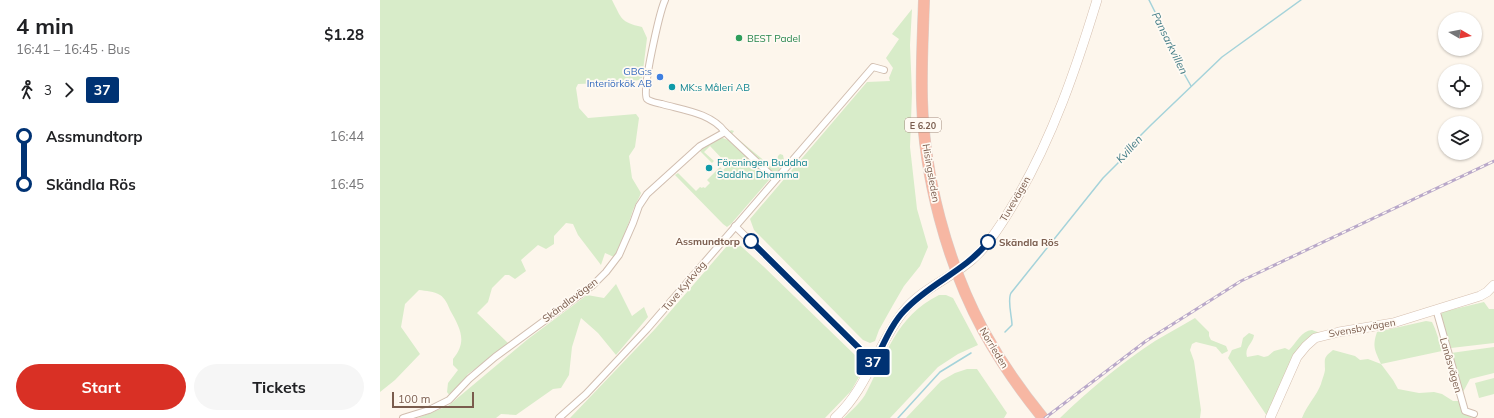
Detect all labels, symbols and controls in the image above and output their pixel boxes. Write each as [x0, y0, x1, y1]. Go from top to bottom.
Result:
water label: Pansarkvillen [1149, 10, 1191, 76]
text: 4 min [16, 12, 74, 40]
north arrow [1438, 12, 1482, 56]
map controls [1438, 12, 1482, 160]
text: $1.28 [324, 25, 364, 44]
place label: BEST Padel [747, 32, 800, 45]
marker: BEST Padel [734, 33, 744, 43]
text: 16:41 – 16:45 · Bus [16, 41, 130, 57]
button: locate [1438, 64, 1482, 108]
place label: GBG:s Interiörkök AB [587, 65, 652, 90]
marker: GBG:s Interiörkök AB [655, 72, 665, 82]
icon: walk [16, 79, 38, 101]
icon: forward [58, 79, 80, 101]
text: 37 [94, 81, 111, 99]
place label: MK:s Måleri AB [680, 81, 750, 94]
text: 3 [44, 82, 52, 98]
marker: MK:s Måleri AB [667, 82, 677, 92]
button: layers [1438, 116, 1482, 160]
road number: E 6.20 [905, 118, 941, 132]
text: Assmundtorp [46, 127, 143, 146]
text: 16:44 [330, 128, 364, 144]
water label: Kvillen [1113, 132, 1145, 166]
street label: Hisingsleden [919, 143, 943, 203]
place label: Föreningen Buddha Saddha Dhamma [717, 156, 808, 181]
marker: Föreningen Buddha Saddha Dhamma [704, 163, 714, 173]
street label: Tuvevägen [997, 174, 1033, 224]
text: Skändla Rös [46, 175, 136, 194]
text: 16:45 [330, 176, 364, 192]
marker: Assmundtorp [743, 233, 759, 249]
marker: Skändla Rös [980, 234, 996, 250]
place label: Assmundtorp [676, 235, 740, 248]
place label: Skändla Rös [999, 236, 1059, 249]
street label: Tuve Kyrkväg [659, 258, 709, 314]
street label: Skändlavägen [540, 275, 600, 325]
street label: Svensbyvägen [1328, 316, 1397, 340]
street label: Norrleden [977, 325, 1011, 371]
street label: Lanåsvägen [1437, 336, 1465, 394]
line badge: 37 [855, 349, 891, 375]
text: 37 [865, 353, 881, 371]
button: Start [16, 364, 186, 410]
button: Tickets [194, 364, 364, 410]
scale bar [392, 390, 474, 409]
text: 100 m [398, 392, 430, 406]

